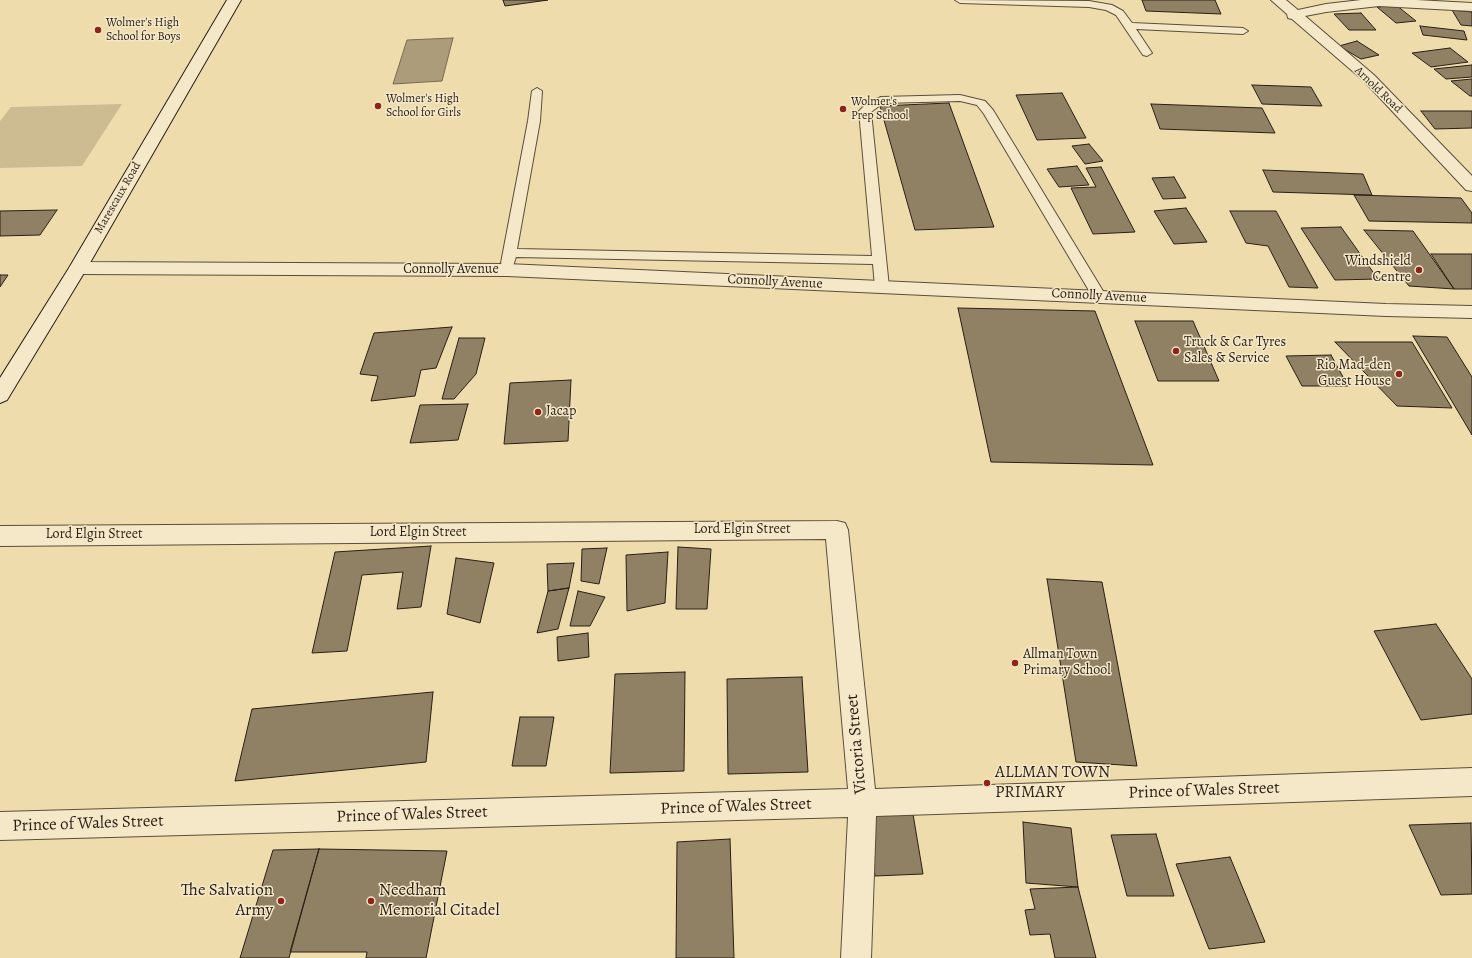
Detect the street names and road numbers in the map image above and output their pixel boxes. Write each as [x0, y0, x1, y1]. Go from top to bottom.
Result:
street label: Arnold Road [1351, 64, 1405, 116]
street label: Marescaux Road [92, 160, 144, 236]
street label: Connolly Avenue [403, 262, 499, 278]
street label: Connolly Avenue [727, 271, 823, 293]
street label: Connolly Avenue [1051, 285, 1147, 307]
street label: Lord Elgin Street [693, 522, 791, 538]
street label: Lord Elgin Street [369, 525, 467, 541]
street label: Lord Elgin Street [45, 527, 143, 543]
street label: Victoria Street [842, 693, 872, 795]
street label: Prince of Wales Street [1128, 778, 1280, 804]
street label: Prince of Wales Street [660, 794, 812, 820]
street label: Prince of Wales Street [336, 802, 488, 828]
street label: Prince of Wales Street [12, 811, 164, 837]

